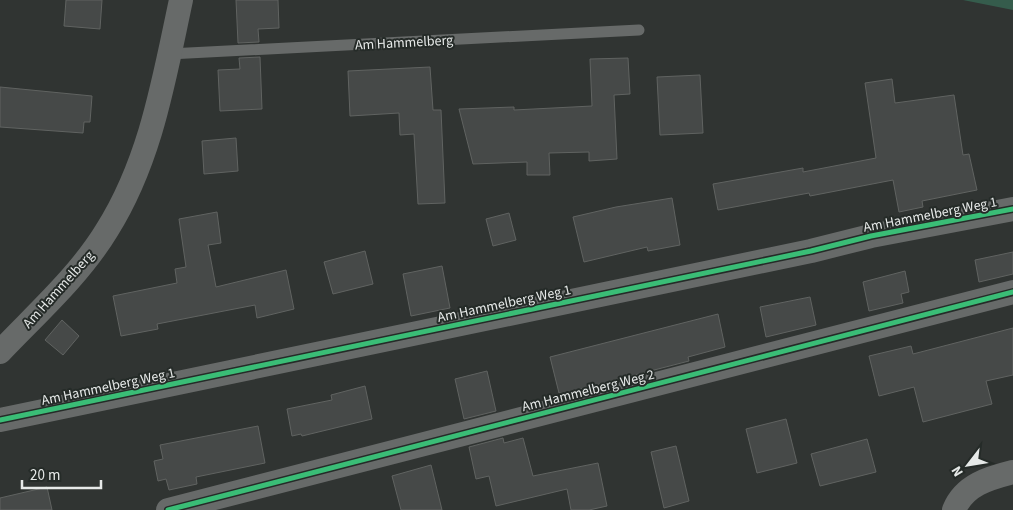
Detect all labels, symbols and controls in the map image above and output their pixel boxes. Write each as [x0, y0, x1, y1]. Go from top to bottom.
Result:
street label: Am Hammelberg [354, 30, 454, 56]
street label: Am Hammelberg Weg 1 [862, 192, 999, 238]
street label: Am Hammelberg [18, 246, 99, 333]
street label: Am Hammelberg Weg 1 [436, 280, 573, 328]
street label: Am Hammelberg Weg 1 [40, 363, 177, 411]
street label: Am Hammelberg Weg 2 [520, 365, 657, 417]
north arrow [943, 440, 993, 490]
scale bar [22, 458, 101, 490]
text: N [947, 462, 969, 480]
text: 20 m [30, 465, 60, 486]

